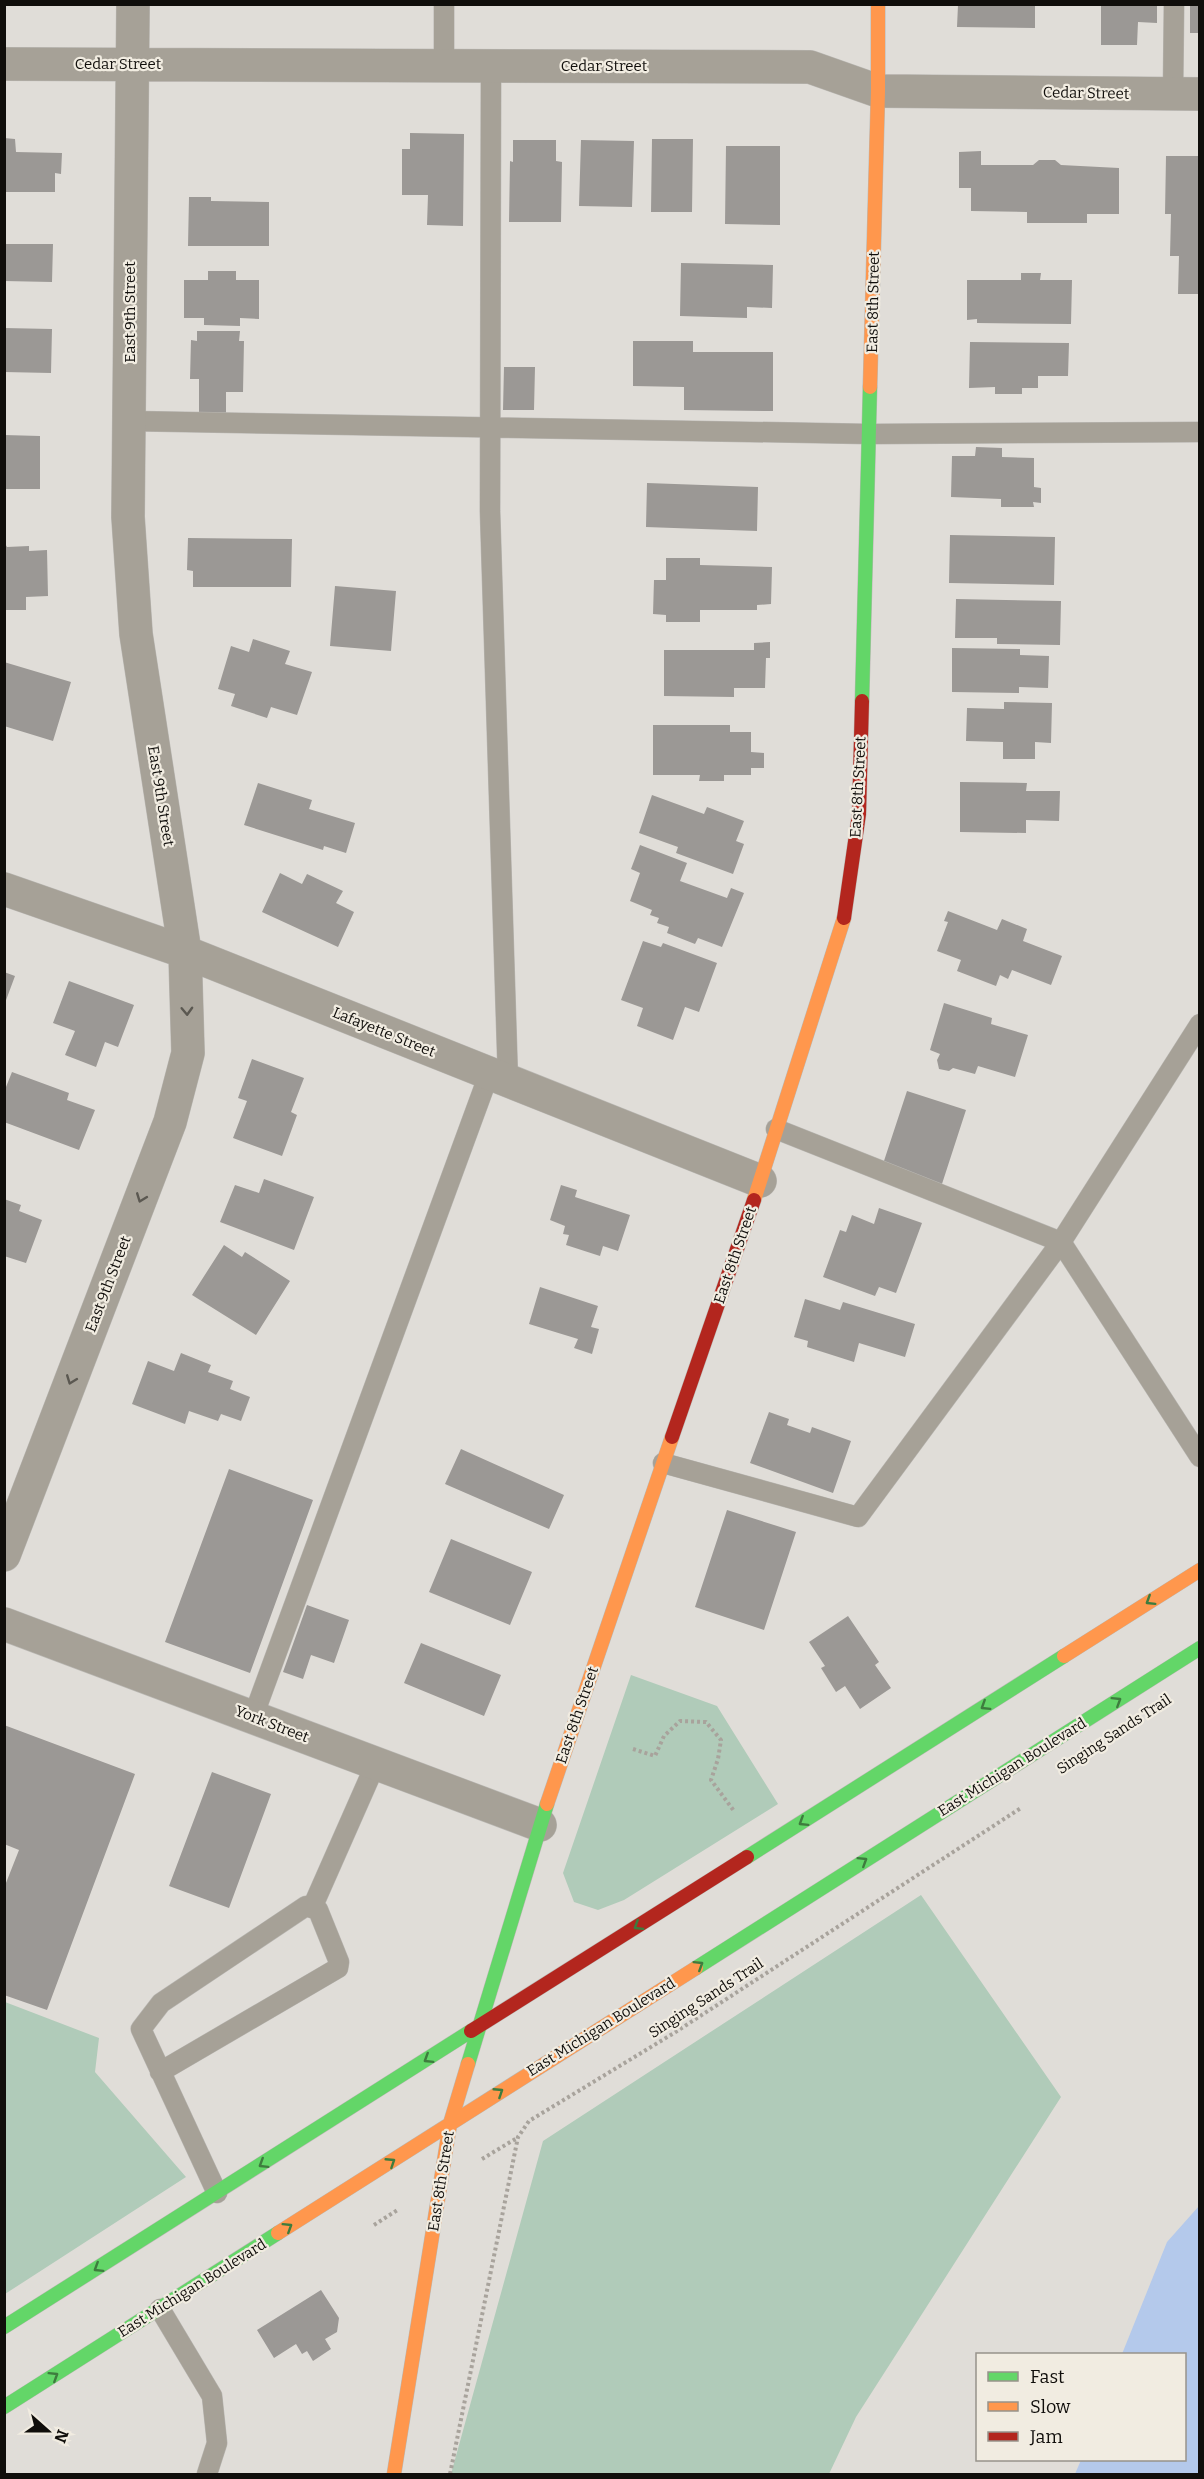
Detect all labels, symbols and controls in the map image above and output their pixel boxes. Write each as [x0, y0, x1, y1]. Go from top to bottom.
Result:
street label: Cedar Street [75, 55, 162, 73]
street label: Cedar Street [561, 57, 648, 75]
street label: Cedar Street [1043, 83, 1130, 103]
street label: East 8th Street [863, 250, 883, 353]
street label: East 9th Street [121, 261, 139, 363]
street label: East 8th Street [846, 735, 870, 838]
street label: East 9th Street [144, 744, 178, 848]
street label: Lafayette Street [330, 1003, 439, 1061]
one-way arrow [180, 1006, 193, 1015]
one-way arrow [136, 1192, 148, 1203]
street label: East 8th Street [710, 1203, 760, 1306]
street label: East 9th Street [81, 1233, 135, 1335]
one-way arrow [66, 1374, 78, 1385]
one-way arrow [1146, 1594, 1156, 1606]
street label: East 8th Street [552, 1663, 602, 1766]
street label: Singing Sands Trail [1053, 1690, 1175, 1778]
one-way arrow [1111, 1696, 1121, 1708]
one-way arrow [981, 1698, 992, 1709]
street label: York Street [233, 1702, 312, 1746]
street label: East Michigan Boulevard [935, 1714, 1090, 1820]
one-way arrow [799, 1814, 809, 1826]
one-way arrow [857, 1857, 868, 1868]
one-way arrow [634, 1919, 645, 1930]
street label: Singing Sands Trail [645, 1954, 767, 2042]
one-way arrow [692, 1962, 703, 1973]
street label: East Michigan Boulevard [524, 1974, 679, 2080]
one-way arrow [423, 2052, 434, 2063]
one-way arrow [492, 2089, 503, 2100]
street label: East 8th Street [424, 2129, 458, 2233]
one-way arrow [259, 2156, 269, 2168]
one-way arrow [385, 2158, 396, 2169]
one-way arrow [282, 2223, 292, 2235]
street label: East Michigan Boulevard [115, 2235, 270, 2341]
one-way arrow [94, 2260, 104, 2272]
legend [976, 2353, 1186, 2461]
text: Fast [1030, 2366, 1065, 2388]
one-way arrow [47, 2372, 58, 2383]
text: Slow [1030, 2396, 1071, 2418]
north arrow [18, 2401, 78, 2461]
text: Jam [1029, 2426, 1063, 2448]
text: N [50, 2427, 73, 2445]

